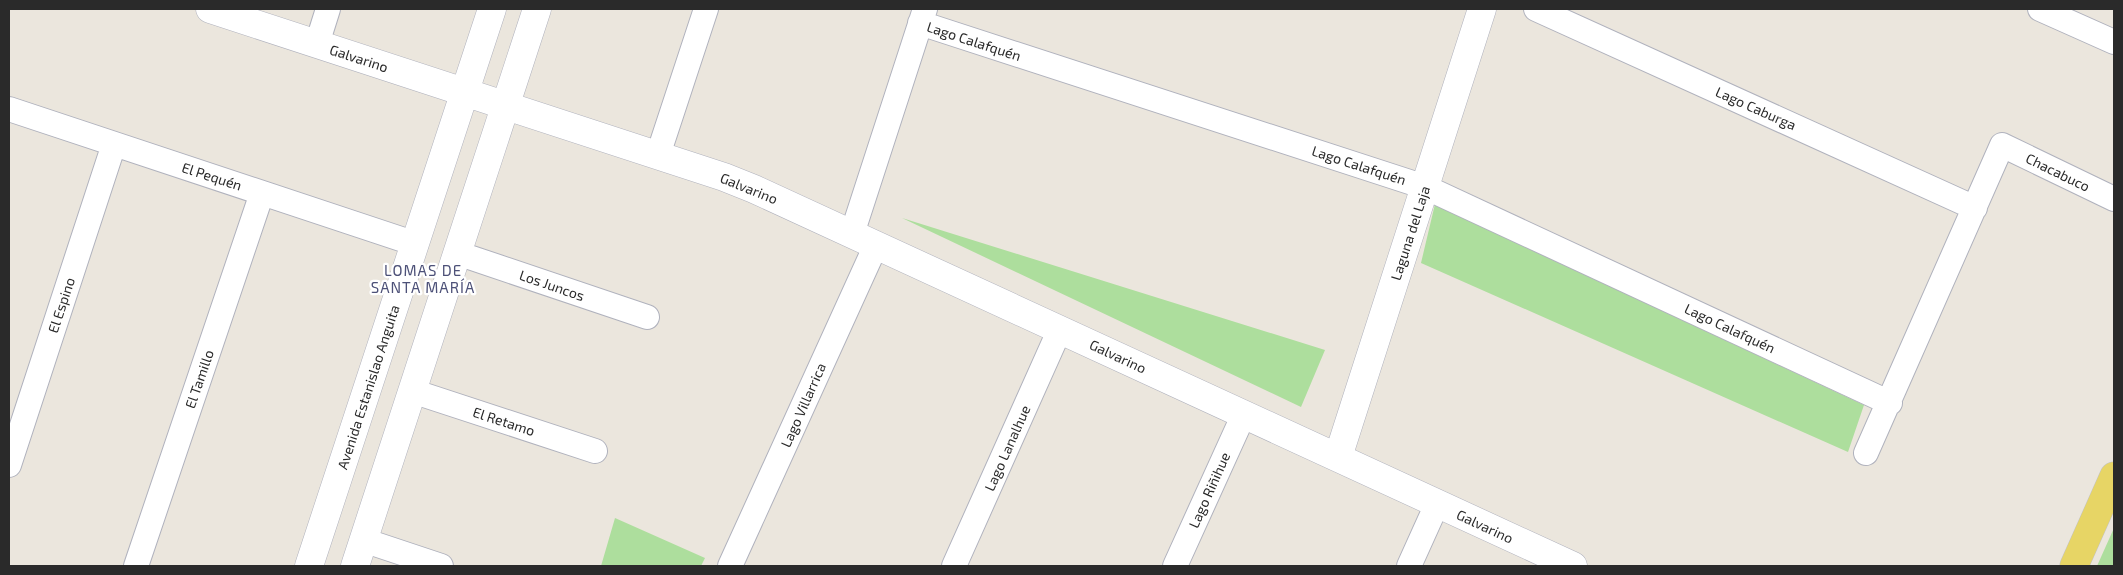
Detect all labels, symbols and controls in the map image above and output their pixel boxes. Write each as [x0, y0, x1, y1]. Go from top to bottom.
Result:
street label: Lago Calafquén [925, 18, 1023, 64]
street label: Galvarino [328, 41, 390, 75]
street label: Lago Caburga [1713, 83, 1799, 133]
street label: Lago Calafquén [1310, 142, 1408, 188]
street label: Chacabuco [2023, 149, 2093, 195]
street label: El Pequén [180, 158, 244, 194]
street label: Galvarino [718, 169, 780, 207]
street label: Laguna del Laja [1387, 184, 1433, 282]
district label: LOMAS DE SANTA MARÍA [371, 261, 475, 296]
street label: Los Juncos [517, 266, 587, 304]
street label: El Espino [44, 275, 78, 335]
street label: Lago Calafquén [1682, 300, 1778, 356]
street label: Avenida Estanislao Anguita [333, 303, 403, 471]
street label: Galvarino [1087, 336, 1149, 377]
street label: El Tamillo [181, 347, 217, 411]
street label: Lago Villarrica [777, 360, 829, 450]
street label: Lago Lanalhue [980, 402, 1034, 494]
street label: El Retamo [471, 403, 537, 439]
street label: Lago Riñihue [1185, 450, 1233, 530]
street label: Galvarino [1454, 506, 1516, 547]

